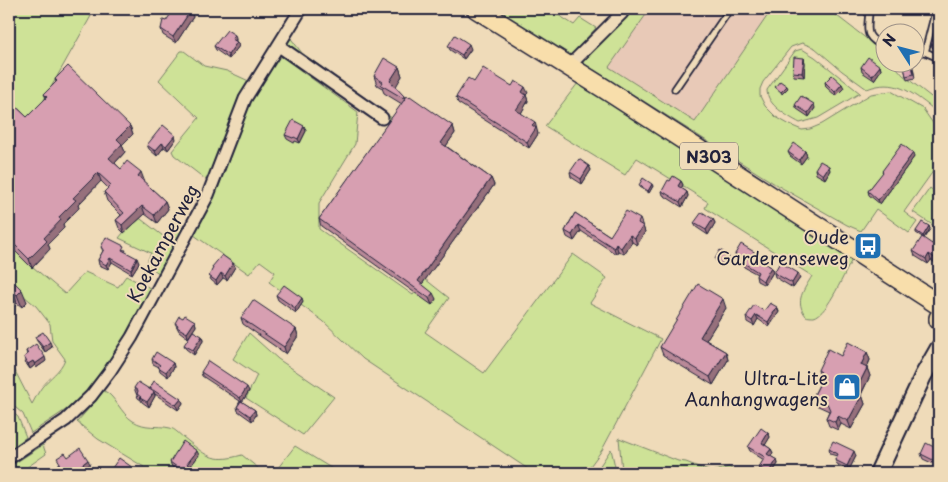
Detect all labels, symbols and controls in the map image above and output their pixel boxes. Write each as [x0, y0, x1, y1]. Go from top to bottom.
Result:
north arrow [876, 22, 926, 72]
text: N [877, 29, 901, 51]
road number: N303 [680, 142, 738, 170]
street label: Koekamperweg [119, 179, 205, 307]
place label: Oude Garderenseweg [716, 223, 849, 271]
bus stop icon: Oude Garderenseweg [853, 231, 883, 261]
place label: Ultra-Lite Aanhangwagens [684, 364, 828, 412]
shop icon: Ultra-Lite Aanhangwagens [832, 372, 862, 402]

